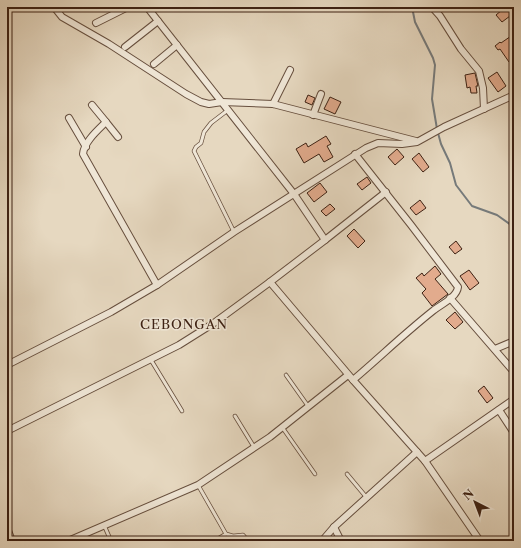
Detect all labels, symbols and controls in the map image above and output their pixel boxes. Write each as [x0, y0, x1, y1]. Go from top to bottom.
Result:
district label: CEBONGAN [140, 316, 228, 332]
north arrow [455, 482, 495, 522]
text: N [460, 486, 477, 503]

